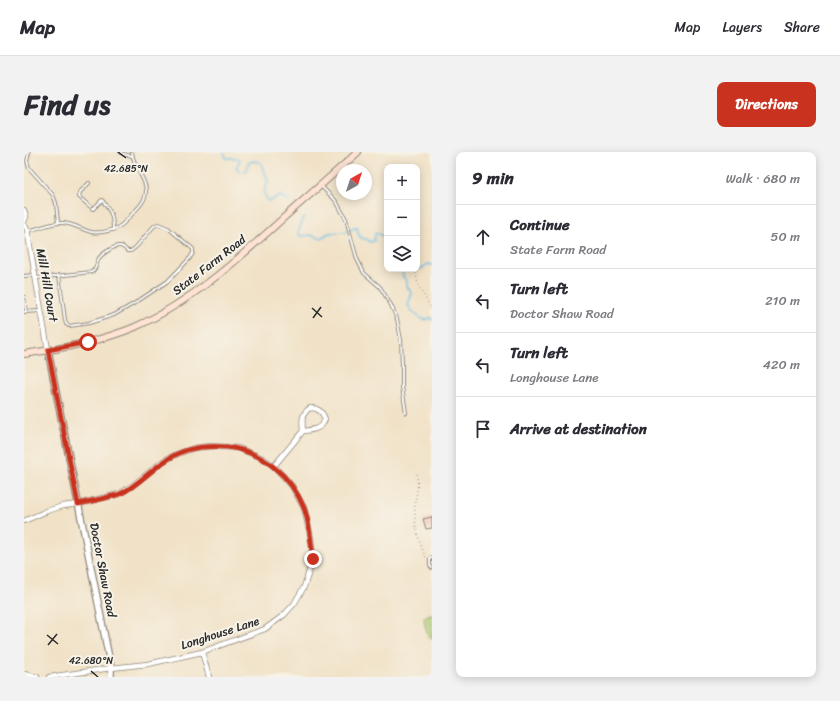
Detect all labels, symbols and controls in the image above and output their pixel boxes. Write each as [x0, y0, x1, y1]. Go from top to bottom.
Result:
text: Map [20, 11, 55, 44]
text: Map [675, 15, 700, 40]
text: Layers [722, 15, 762, 40]
text: Share [784, 15, 820, 40]
text: Find us [24, 80, 111, 129]
button: Directions [717, 82, 816, 127]
text: 42.685°N [104, 160, 148, 178]
text: 9 min [472, 163, 514, 193]
north arrow [336, 164, 372, 200]
map controls [384, 164, 420, 272]
button: + [384, 164, 420, 200]
text: Walk · 680 m [726, 167, 800, 190]
button: − [384, 200, 420, 236]
text: Continue [510, 212, 570, 238]
text: 50 m [770, 225, 800, 248]
icon: ahead [472, 226, 494, 248]
street label: State Farm Road [167, 229, 251, 301]
button: layers [384, 236, 420, 272]
text: State Farm Road [510, 238, 606, 261]
street label: Mill Hill Court [30, 247, 64, 325]
text: Turn left [510, 276, 568, 302]
text: 210 m [765, 289, 800, 312]
icon: left [472, 290, 494, 312]
text: Doctor Shaw Road [510, 302, 614, 325]
route start [79, 333, 97, 351]
text: Turn left [510, 340, 568, 366]
text: 420 m [763, 353, 800, 376]
icon: left [472, 354, 494, 376]
text: Longhouse Lane [510, 366, 598, 389]
text: Arrive at destination [510, 416, 647, 442]
icon: arrive [472, 418, 494, 440]
street label: Doctor Shaw Road [83, 521, 123, 620]
route end [304, 550, 322, 568]
street label: Longhouse Lane [178, 610, 262, 656]
text: 42.680°N [69, 652, 113, 670]

